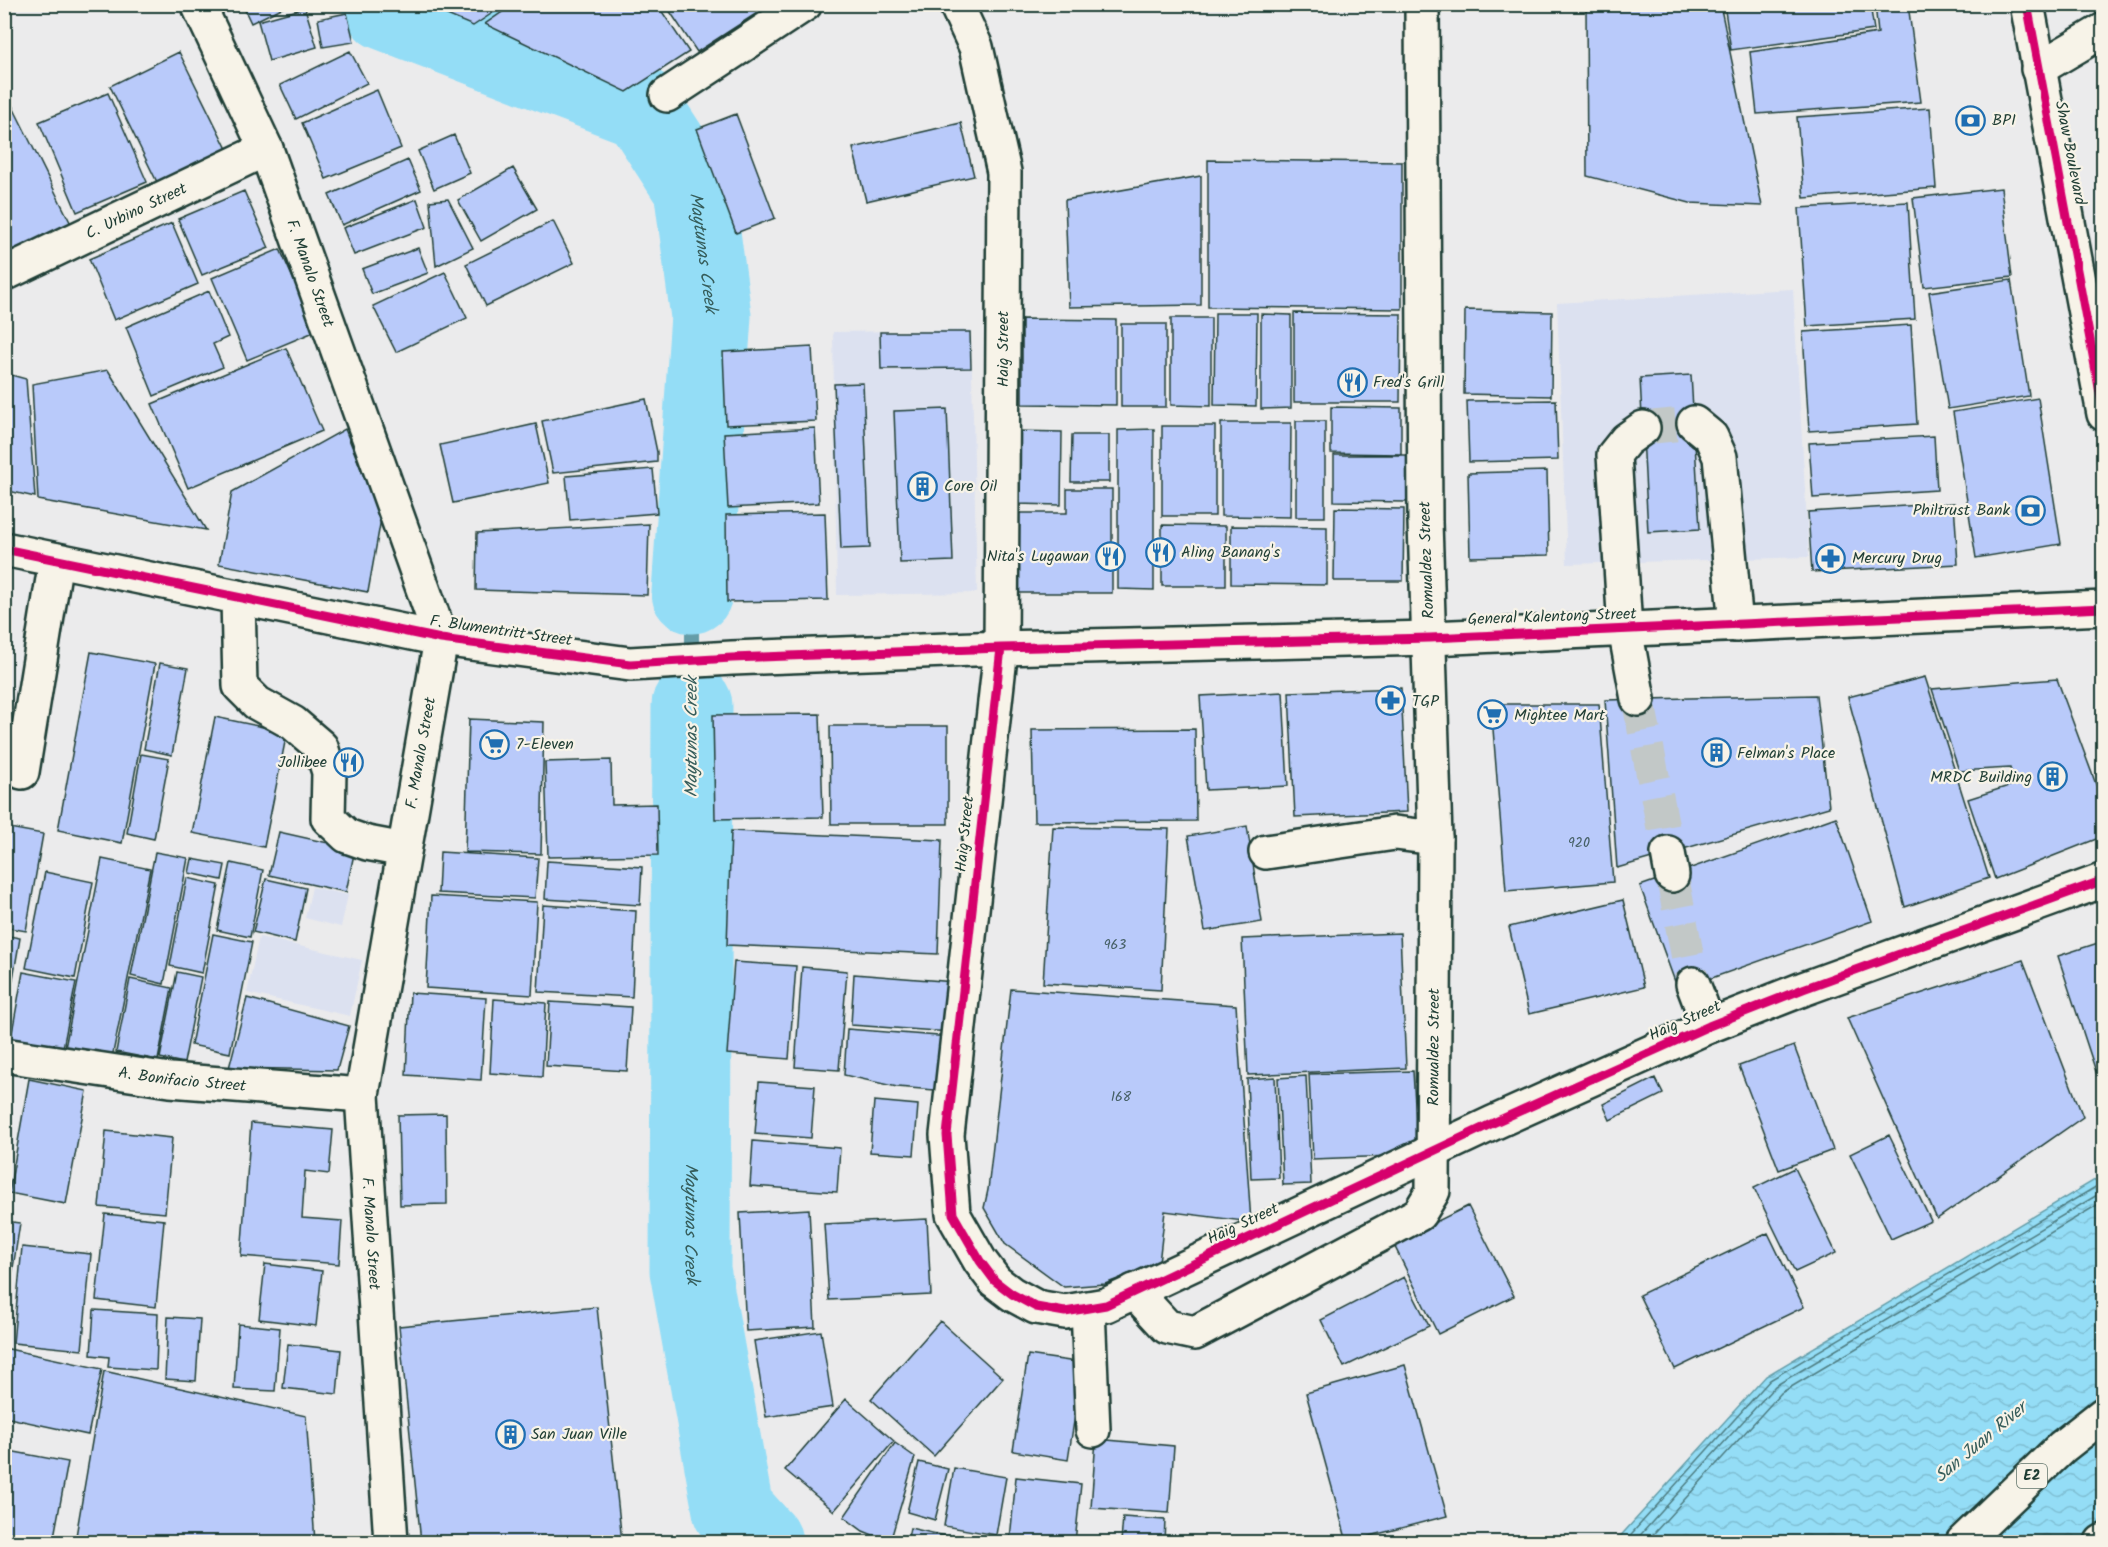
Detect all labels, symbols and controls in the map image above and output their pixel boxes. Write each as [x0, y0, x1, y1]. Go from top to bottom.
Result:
street label: Shaw Boulevard [2048, 99, 2093, 208]
bank icon: BPI [1955, 104, 1987, 136]
place label: BPI [1992, 108, 2016, 133]
street label: C. Urbino Street [81, 176, 192, 246]
water label: Maytunas Creek [680, 191, 725, 317]
street label: F. Manalo Street [280, 216, 341, 331]
street label: Haig Street [991, 310, 1016, 387]
restaurant icon: Fred's Grill [1336, 366, 1368, 398]
place label: Fred's Grill [1373, 370, 1444, 395]
building icon: Core Oil [907, 470, 939, 502]
place label: Core Oil [944, 474, 997, 499]
bank icon: Philtrust Bank [2015, 494, 2047, 526]
place label: Philtrust Bank [1913, 498, 2010, 523]
street label: Romualdez Street [1412, 500, 1442, 619]
restaurant icon: Aling Banang's [1144, 536, 1176, 568]
restaurant icon: Nita's Lugawan [1094, 540, 1126, 572]
place label: Aling Banang's [1181, 540, 1280, 565]
pharmacy icon: Mercury Drug [1815, 542, 1847, 574]
place label: Nita's Lugawan [987, 544, 1089, 569]
place label: Mercury Drug [1852, 546, 1942, 571]
street label: General Kalentong Street [1467, 602, 1638, 632]
street label: F. Blumentritt Street [428, 609, 575, 653]
water label: Maytunas Creek [678, 674, 707, 798]
pharmacy icon: TGP [1375, 685, 1407, 717]
place label: TGP [1412, 689, 1439, 714]
street label: F. Manalo Street [399, 694, 443, 811]
supermarket icon: Mightee Mart [1477, 699, 1509, 731]
place label: Mightee Mart [1514, 703, 1606, 728]
supermarket icon: 7-Eleven [479, 728, 511, 760]
place label: 7-Eleven [516, 732, 574, 757]
building icon: Felman's Place [1700, 737, 1732, 769]
place label: Felman's Place [1737, 741, 1835, 766]
restaurant icon: Jollibee [332, 746, 364, 778]
place label: Jollibee [278, 750, 327, 775]
building icon: MRDC Building [2037, 761, 2069, 793]
place label: MRDC Building [1930, 765, 2032, 790]
street label: Haig Street [949, 794, 982, 873]
house number: 920 [1568, 832, 1590, 854]
house number: 963 [1104, 934, 1126, 956]
street label: Romualdez Street [1421, 987, 1447, 1106]
street label: Haig Street [1645, 994, 1726, 1048]
street label: A. Bonifacio Street [117, 1060, 248, 1098]
house number: 168 [1111, 1086, 1132, 1108]
water label: Maytunas Creek [675, 1163, 707, 1289]
street label: F. Manalo Street [355, 1176, 387, 1291]
street label: Haig Street [1203, 1196, 1284, 1252]
water label: San Juan River [1928, 1393, 2037, 1491]
building icon: San Juan Ville [494, 1418, 526, 1450]
place label: San Juan Ville [531, 1422, 627, 1447]
road number: E2 [2017, 1464, 2047, 1488]

